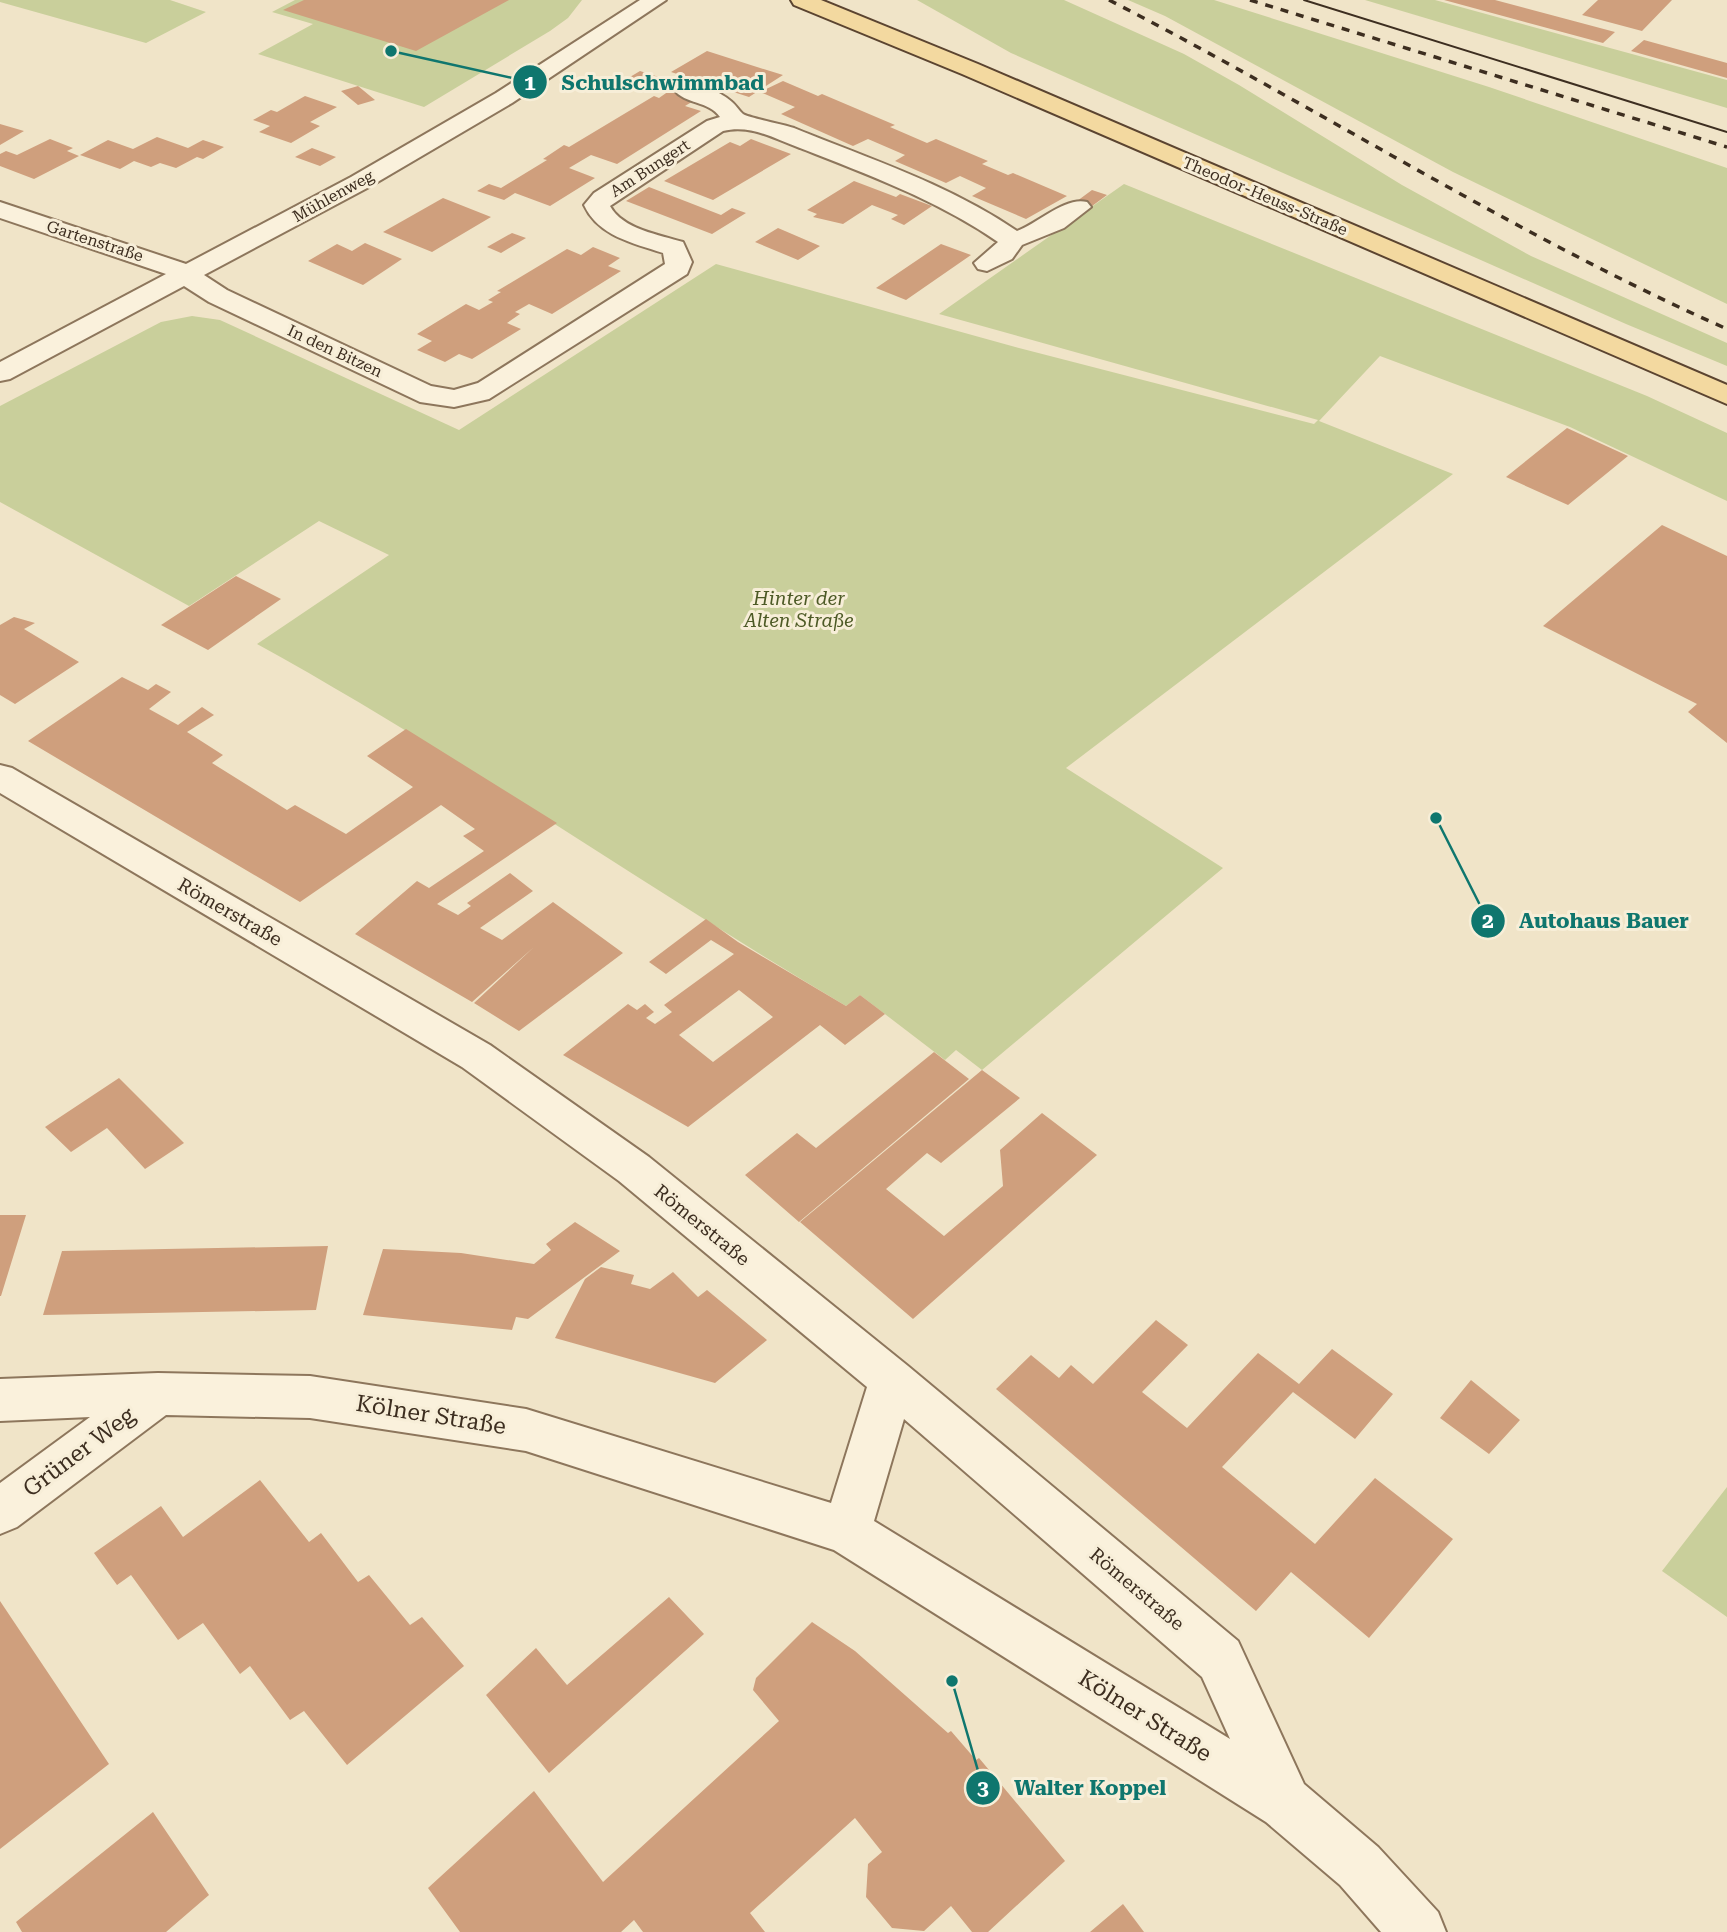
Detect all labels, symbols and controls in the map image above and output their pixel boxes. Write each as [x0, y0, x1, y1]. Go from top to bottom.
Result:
callout: Schulschwimmbad [513, 61, 779, 103]
text: 1 [524, 71, 536, 95]
text: Schulschwimmbad [562, 71, 764, 95]
street label: Am Bungert [607, 135, 693, 201]
street label: Theodor-Heuss-Straße [1180, 153, 1351, 239]
street label: Mühlenweg [289, 165, 378, 226]
street label: Gartenstraße [44, 216, 146, 266]
street label: In den Bitzen [285, 321, 385, 381]
park label: Hinter der Alten Straße [743, 587, 854, 632]
street label: Römerstraße [174, 873, 286, 951]
callout: Autohaus Bauer [1471, 900, 1703, 942]
text: 2 [1482, 909, 1494, 933]
text: Autohaus Bauer [1519, 909, 1689, 933]
street label: Römerstraße [650, 1179, 754, 1271]
street label: Kölner Straße [354, 1390, 508, 1440]
street label: Grüner Weg [18, 1401, 140, 1503]
street label: Römerstraße [1085, 1543, 1189, 1635]
street label: Kölner Straße [1074, 1664, 1216, 1768]
callout: Walter Koppel [965, 1767, 1180, 1809]
text: 3 [977, 1776, 989, 1800]
text: Walter Koppel [1014, 1776, 1166, 1800]

